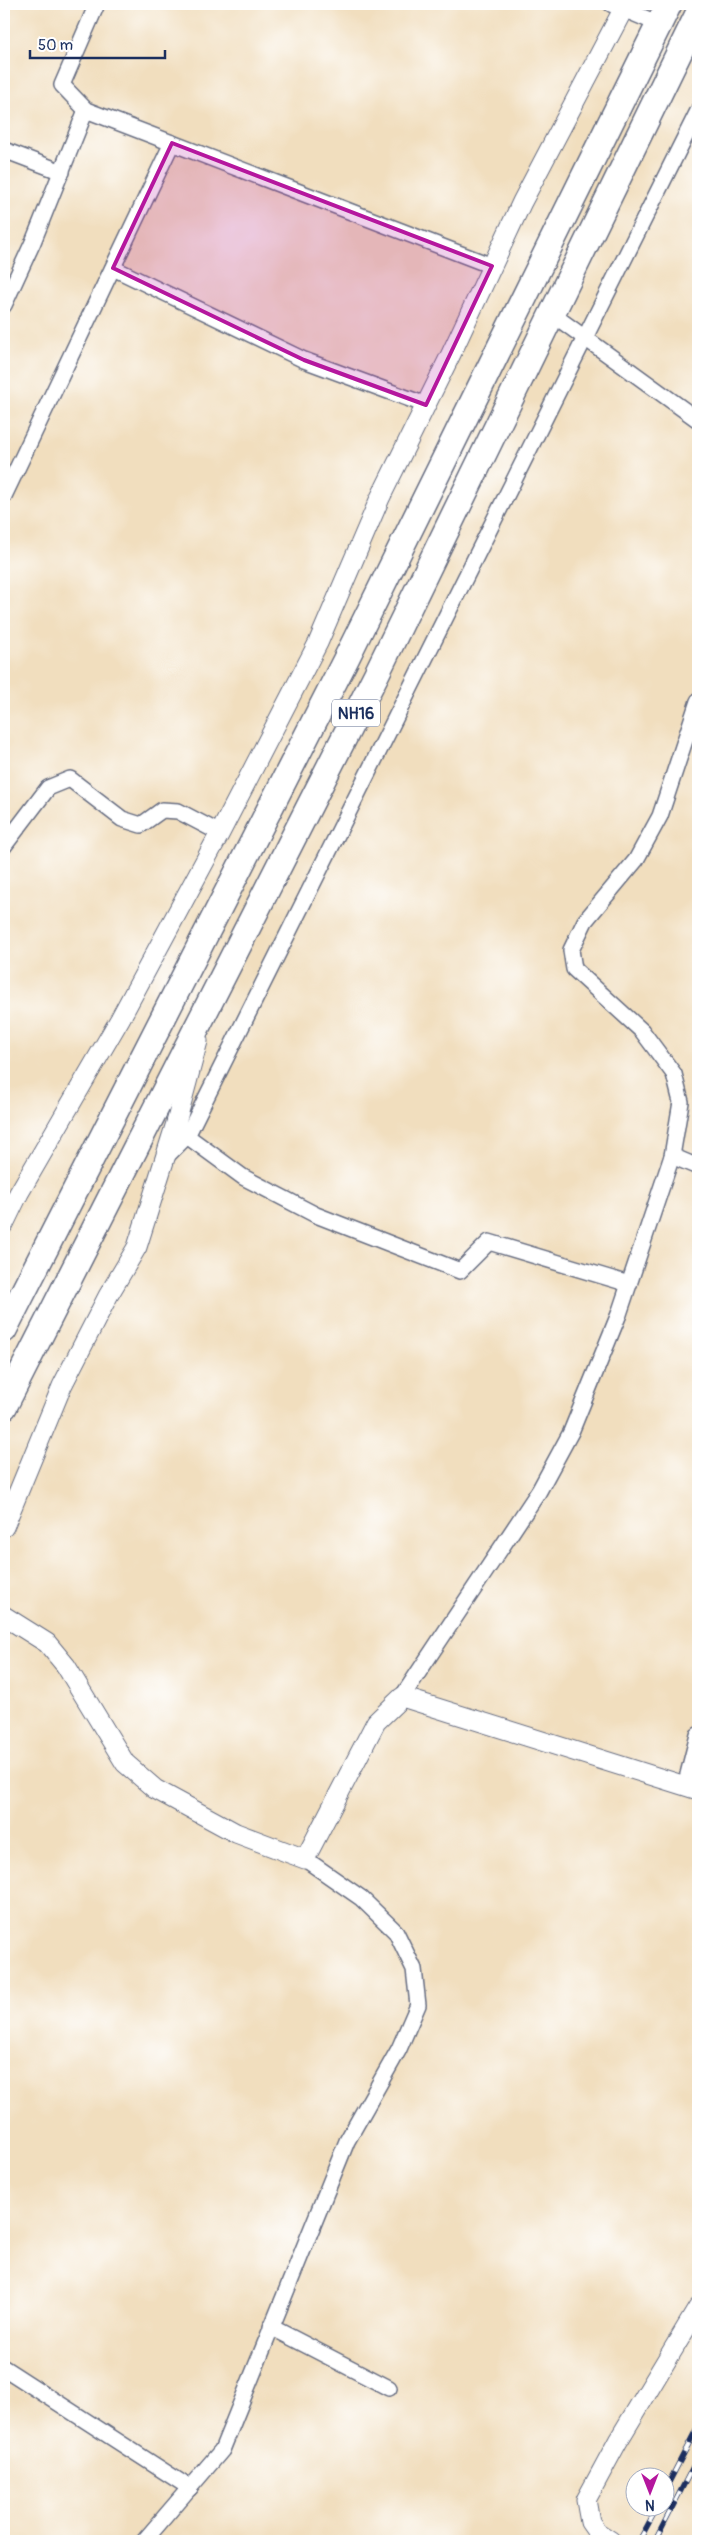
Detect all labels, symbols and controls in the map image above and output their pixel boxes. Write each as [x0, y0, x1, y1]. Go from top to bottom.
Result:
scale bar [30, 28, 165, 60]
text: 50 m [38, 36, 73, 55]
road number: NH16 [332, 700, 380, 726]
north arrow [624, 2468, 674, 2518]
text: N [645, 2496, 655, 2513]

